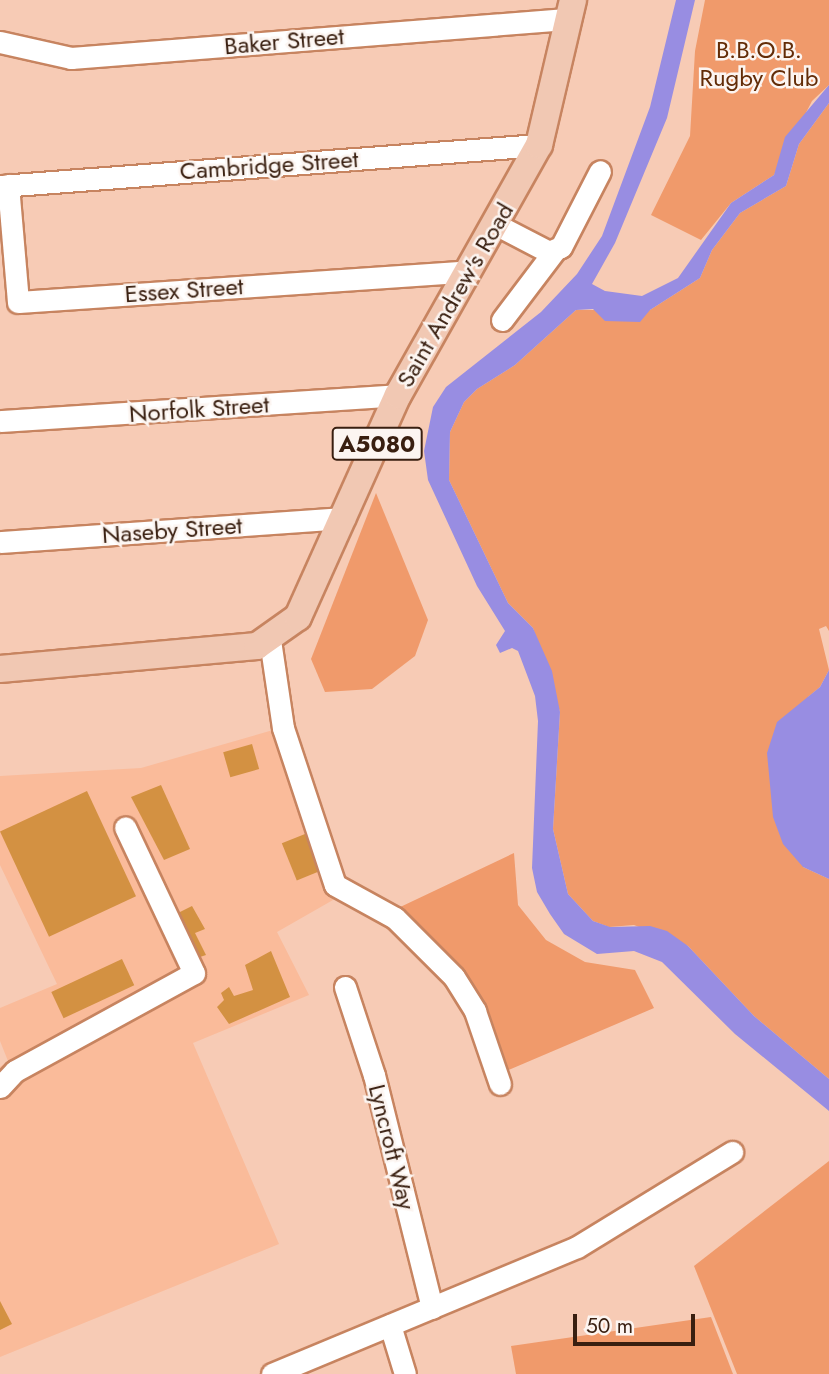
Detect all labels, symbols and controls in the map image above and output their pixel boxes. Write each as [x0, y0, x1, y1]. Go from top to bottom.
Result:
street label: Baker Street [223, 21, 345, 61]
park label: B.B.O.B. Rugby Club [699, 36, 819, 92]
street label: Cambridge Street [179, 144, 359, 186]
street label: Saint Andrew's Road [391, 198, 519, 392]
street label: Essex Street [124, 271, 244, 309]
street label: Norfolk Street [128, 390, 270, 428]
road number: A5080 [332, 424, 422, 464]
street label: Naseby Street [101, 511, 243, 549]
street label: Lyncroft Way [362, 1081, 422, 1213]
scale bar [577, 1300, 700, 1344]
text: 50 m [586, 1311, 633, 1341]

